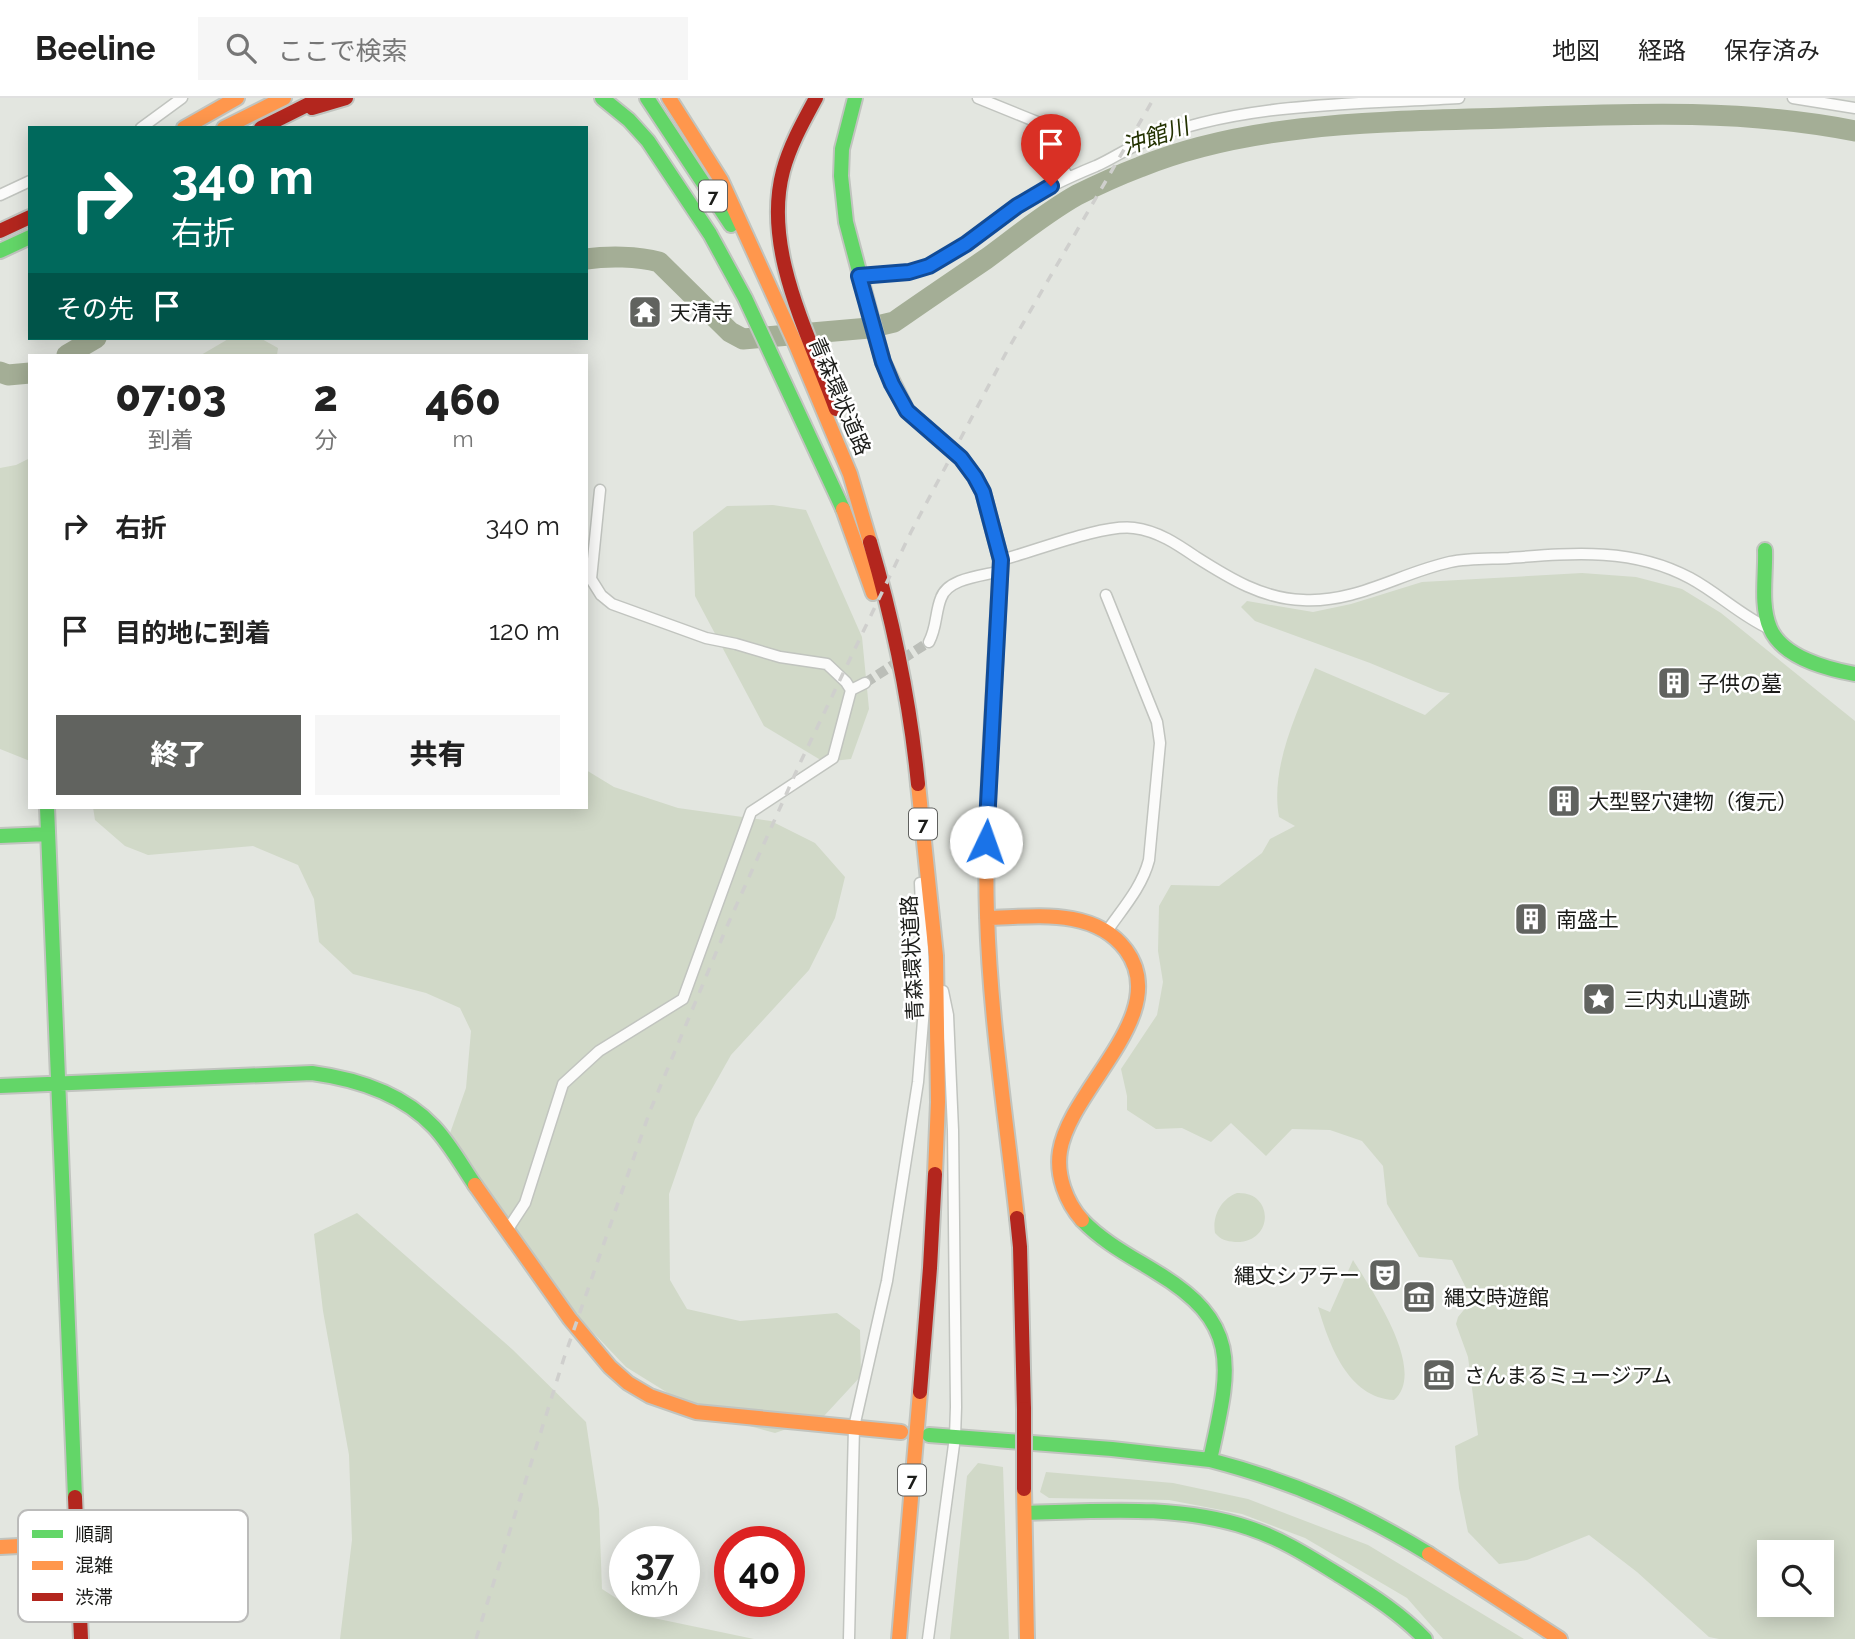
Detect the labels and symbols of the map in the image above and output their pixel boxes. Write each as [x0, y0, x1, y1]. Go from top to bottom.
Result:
water label: 沖館川 [1118, 111, 1195, 160]
pin [1021, 114, 1081, 186]
road number: 7 [699, 180, 727, 212]
temple icon: 天清寺 [626, 293, 664, 331]
place label: 天清寺 [670, 300, 733, 325]
street label: 青森環状道路 [804, 333, 876, 459]
building icon: 子供の墓 [1655, 664, 1693, 702]
place label: 子供の墓 [1698, 671, 1782, 696]
building icon: 大型竪穴建物（復元） [1545, 782, 1583, 820]
place label: 大型竪穴建物（復元） [1588, 789, 1798, 814]
position arrow [949, 805, 1023, 879]
road number: 7 [909, 808, 937, 839]
street label: 青森環状道路 [896, 894, 928, 1022]
building icon: 南盛土 [1512, 900, 1550, 938]
place label: 南盛土 [1556, 907, 1619, 932]
place icon: 三内丸山遺跡 [1580, 980, 1618, 1018]
place label: 三内丸山遺跡 [1624, 987, 1750, 1012]
theatre icon: 縄文シアテー [1366, 1256, 1404, 1294]
place label: 縄文シアテー [1234, 1263, 1360, 1288]
museum icon: 縄文時遊館 [1400, 1278, 1438, 1316]
place label: 縄文時遊館 [1444, 1285, 1549, 1310]
museum icon: さんまるミュージアム [1420, 1356, 1458, 1394]
place label: さんまるミュージアム [1464, 1363, 1672, 1388]
road number: 7 [898, 1464, 926, 1496]
legend [18, 1510, 248, 1622]
text: 順調 [75, 1523, 113, 1545]
speed limit sign: 40 [714, 1526, 805, 1617]
text: 混雑 [75, 1554, 113, 1576]
text: 渋滞 [75, 1586, 113, 1608]

